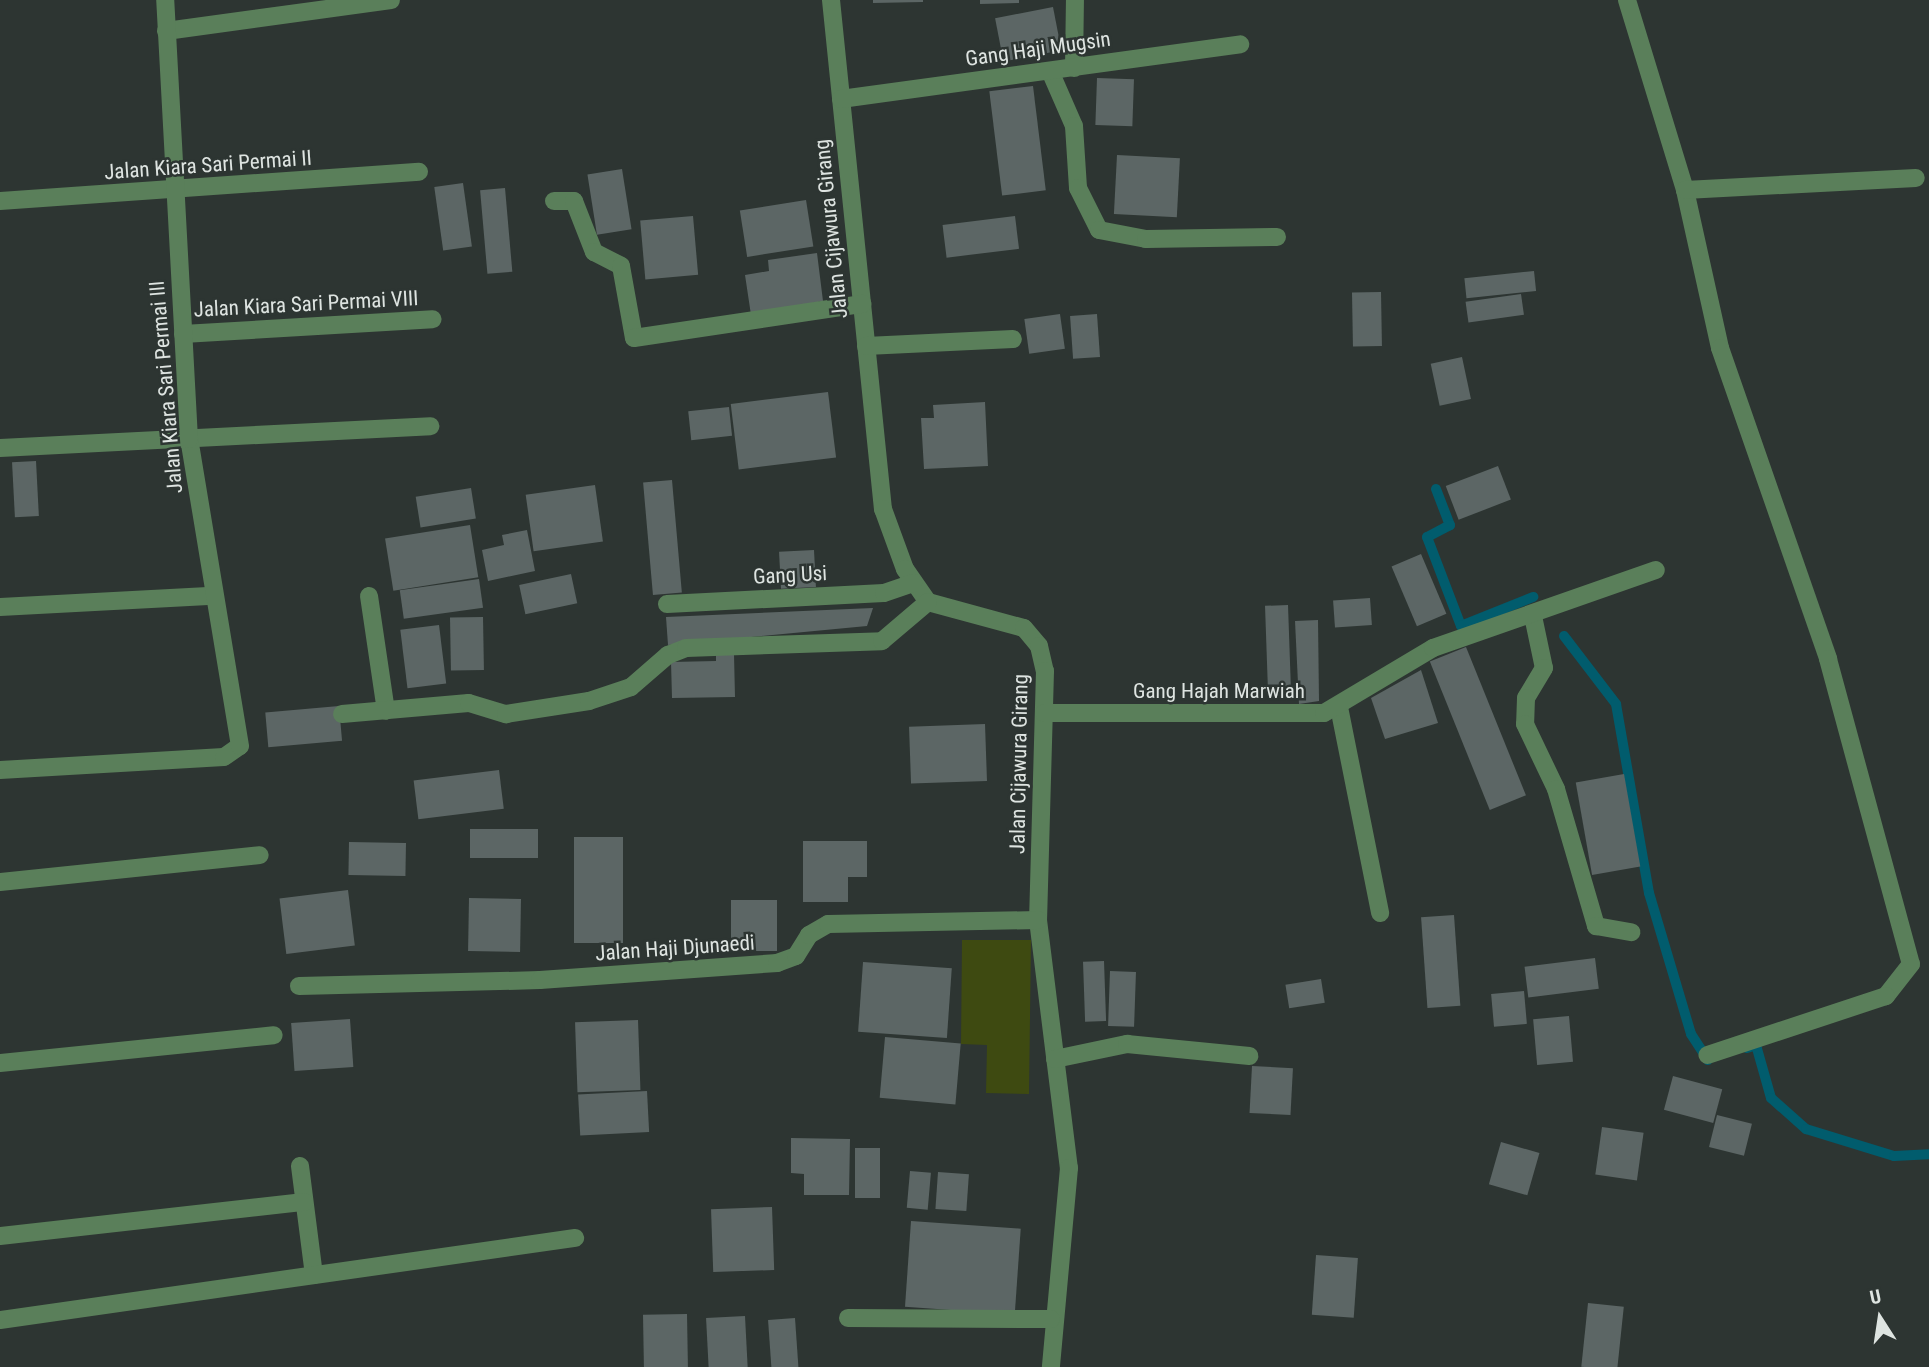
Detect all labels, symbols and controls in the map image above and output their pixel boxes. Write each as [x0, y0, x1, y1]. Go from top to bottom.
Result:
street label: Gang Haji Mugsin [964, 26, 1112, 72]
street label: Jalan Cijawura Girang [809, 138, 853, 320]
street label: Jalan Kiara Sari Permai II [103, 145, 313, 185]
street label: Jalan Kiara Sari Permai III [144, 280, 188, 494]
street label: Jalan Kiara Sari Permai VIII [193, 286, 419, 322]
street label: Gang Usi [752, 560, 828, 590]
street label: Jalan Cijawura Girang [1005, 674, 1033, 854]
street label: Gang Hajah Marwiah [1133, 678, 1305, 704]
street label: Jalan Haji Djunaedi [594, 930, 756, 966]
north arrow [1845, 1283, 1915, 1353]
text: U [1868, 1285, 1883, 1309]

